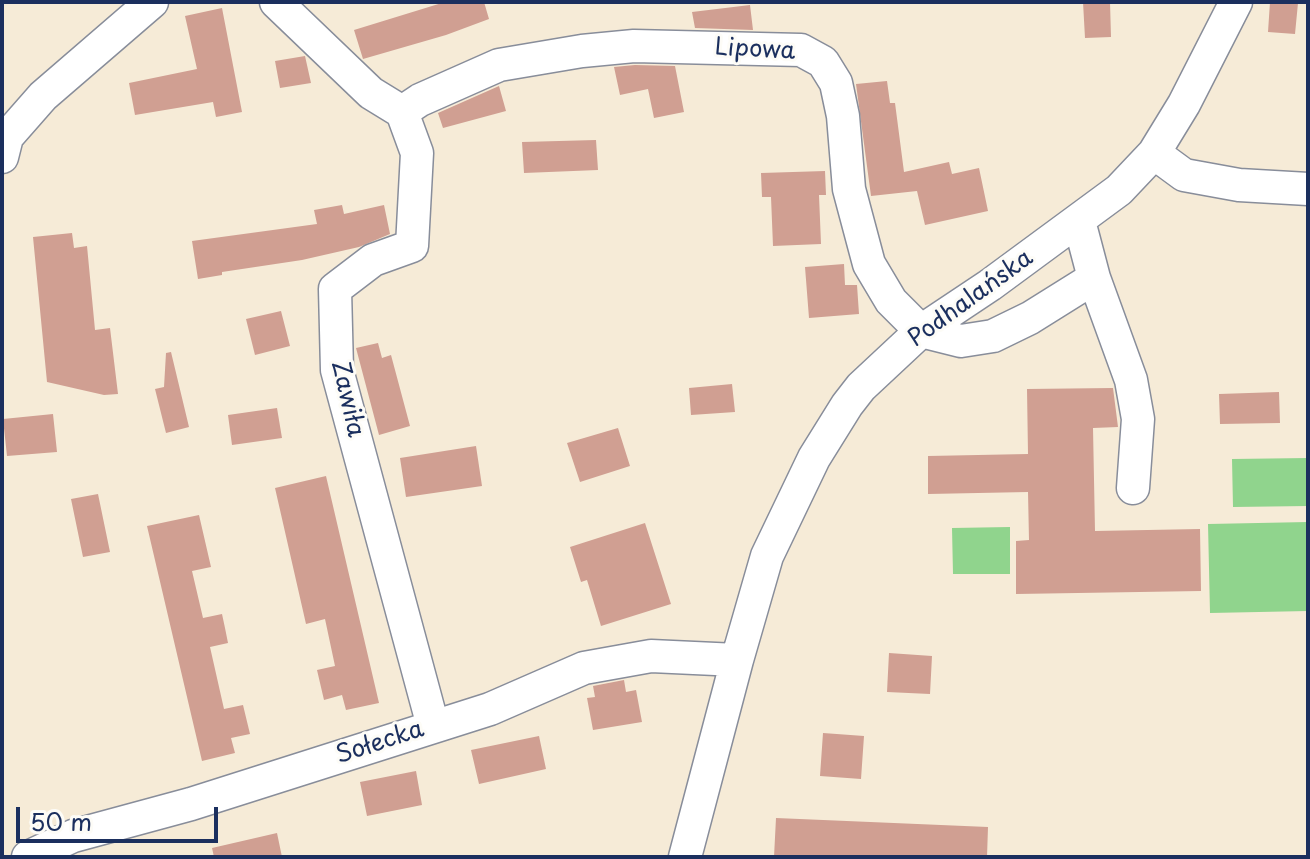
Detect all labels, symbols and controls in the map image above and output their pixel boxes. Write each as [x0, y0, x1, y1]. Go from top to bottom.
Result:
street label: Lipowa [714, 34, 796, 66]
street label: Podhalańska [903, 244, 1039, 354]
street label: Zawiła [324, 358, 370, 440]
street label: Sołecka [332, 715, 428, 771]
scale bar [20, 791, 222, 841]
text: 50 m [30, 803, 92, 839]

